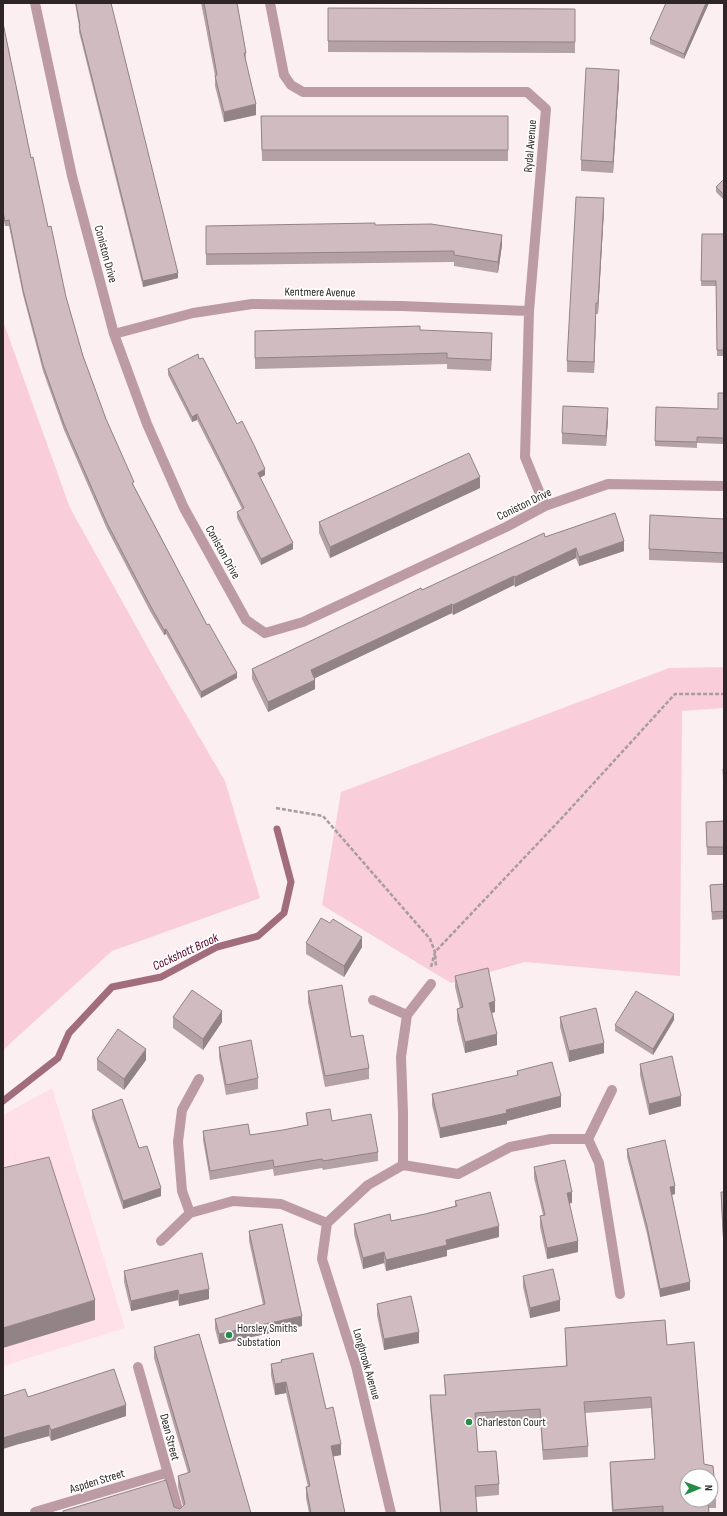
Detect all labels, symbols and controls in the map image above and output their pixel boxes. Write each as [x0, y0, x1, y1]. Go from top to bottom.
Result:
street label: Rydal Avenue [521, 119, 540, 173]
street label: Coniston Drive [91, 224, 120, 285]
street label: Kentmere Avenue [284, 284, 356, 301]
street label: Coniston Drive [494, 485, 554, 524]
street label: Coniston Drive [202, 523, 243, 582]
water label: Cockshott Brook [150, 929, 222, 974]
place label: Horsley Smiths Substation [237, 1321, 297, 1350]
street label: Longbrook Avenue [349, 1327, 384, 1402]
marker: Horsley Smiths Substation [224, 1330, 234, 1340]
street label: Dean Street [156, 1412, 183, 1462]
place label: Charleston Court [477, 1415, 546, 1430]
marker: Charleston Court [464, 1417, 474, 1427]
street label: Aspden Street [67, 1466, 127, 1497]
north arrow [679, 1468, 719, 1508]
text: N [702, 1485, 715, 1491]

